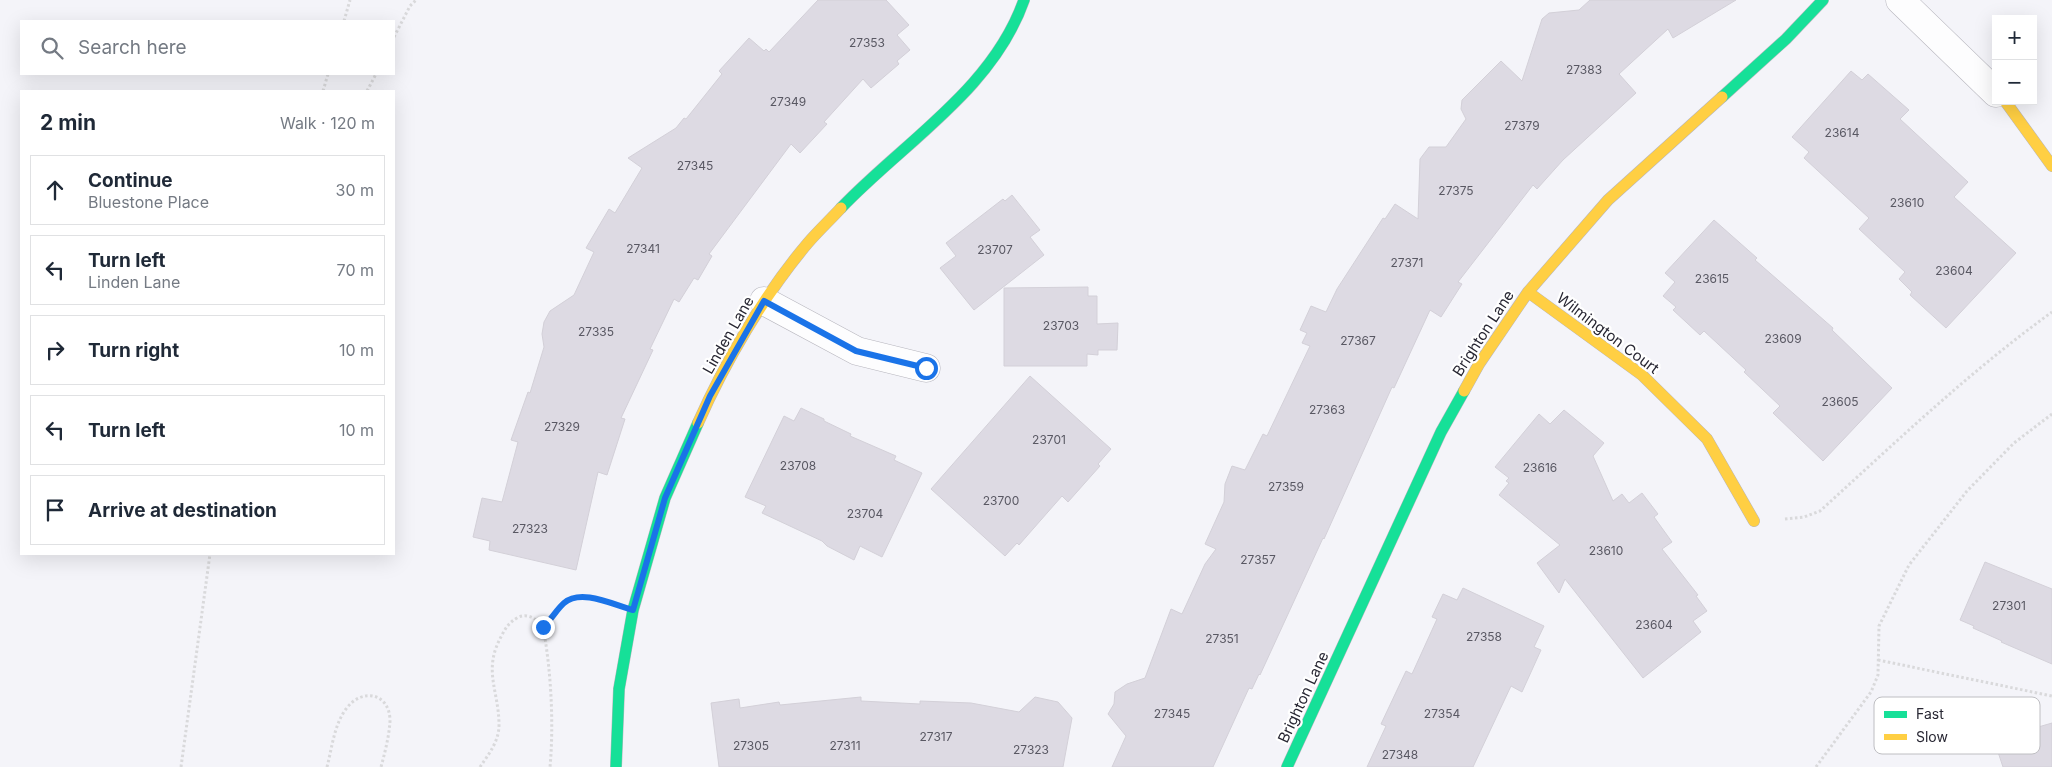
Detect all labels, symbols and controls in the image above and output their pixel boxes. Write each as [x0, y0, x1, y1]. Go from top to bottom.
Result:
map controls [1992, 15, 2037, 105]
button: + [1992, 15, 2037, 60]
search box [20, 20, 395, 75]
icon: search [38, 34, 66, 62]
house number: 27353 [849, 35, 885, 50]
text: Search here [78, 36, 187, 59]
button: − [1992, 60, 2037, 105]
house number: 27383 [1566, 62, 1602, 77]
house number: 27349 [770, 94, 806, 109]
text: 2 min [40, 110, 96, 135]
text: Walk · 120 m [280, 113, 375, 133]
house number: 27379 [1504, 118, 1540, 133]
house number: 23614 [1825, 125, 1860, 140]
house number: 27345 [677, 158, 713, 173]
text: Continue [88, 169, 173, 192]
icon: ahead [41, 176, 69, 204]
text: 30 m [336, 180, 374, 200]
house number: 27375 [1438, 183, 1474, 198]
text: Bluestone Place [88, 192, 209, 212]
house number: 23610 [1890, 195, 1924, 210]
house number: 27341 [626, 241, 660, 256]
house number: 23707 [977, 242, 1013, 257]
text: Turn left [88, 249, 166, 272]
house number: 27371 [1391, 255, 1424, 270]
icon: left [41, 256, 69, 284]
text: 70 m [337, 260, 374, 280]
house number: 23604 [1935, 263, 1973, 278]
house number: 23615 [1695, 271, 1729, 286]
text: Linden Lane [88, 272, 180, 292]
street label: Brighton Lane [1448, 286, 1518, 380]
street label: Wilmington Court [1553, 288, 1663, 378]
street label: Linden Lane [698, 293, 758, 377]
house number: 23703 [1043, 318, 1079, 333]
house number: 27335 [578, 324, 614, 339]
house number: 23609 [1764, 331, 1802, 346]
house number: 27367 [1340, 333, 1376, 348]
icon: right [41, 336, 69, 364]
text: Turn right [88, 339, 179, 362]
text: 10 m [339, 340, 374, 360]
route start [915, 357, 938, 380]
house number: 23605 [1821, 394, 1859, 409]
house number: 27363 [1309, 402, 1345, 417]
icon: left [41, 416, 69, 444]
text: Turn left [88, 419, 166, 442]
house number: 27329 [544, 419, 580, 434]
text: 10 m [339, 420, 374, 440]
house number: 23701 [1032, 432, 1066, 447]
house number: 23708 [780, 458, 816, 473]
house number: 23616 [1523, 460, 1557, 475]
house number: 27359 [1268, 479, 1304, 494]
house number: 23700 [983, 493, 1019, 508]
icon: arrive [41, 496, 69, 524]
text: Arrive at destination [88, 499, 277, 522]
house number: 23704 [847, 506, 884, 521]
house number: 27323 [512, 521, 548, 536]
house number: 23610 [1589, 543, 1623, 558]
house number: 27357 [1240, 552, 1276, 567]
house number: 27301 [1992, 598, 2026, 613]
route end [532, 616, 555, 639]
house number: 23604 [1635, 617, 1673, 632]
house number: 27358 [1466, 629, 1502, 644]
house number: 27351 [1205, 631, 1239, 646]
street label: Brighton Lane [1274, 648, 1332, 746]
legend [1874, 697, 2040, 754]
text: Fast [1916, 705, 1944, 722]
house number: 27345 [1154, 706, 1190, 721]
house number: 27354 [1424, 706, 1460, 721]
text: Slow [1916, 728, 1948, 745]
house number: 27317 [920, 729, 953, 744]
house number: 27305 [733, 738, 769, 753]
house number: 27311 [829, 738, 861, 753]
house number: 27323 [1013, 742, 1049, 757]
house number: 27348 [1382, 747, 1418, 762]

